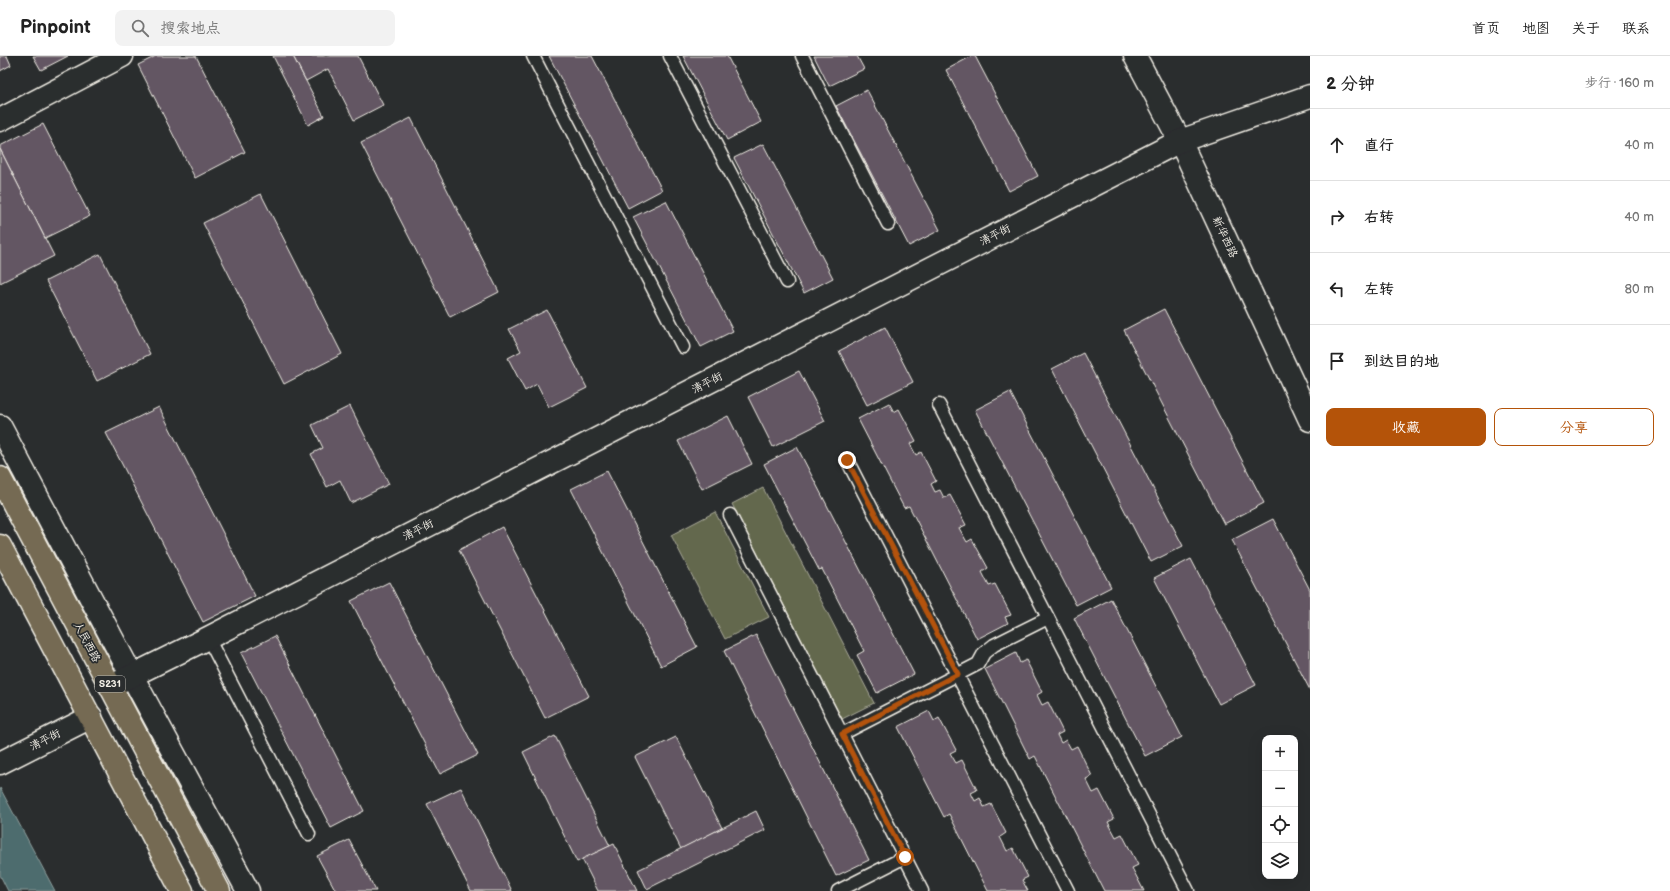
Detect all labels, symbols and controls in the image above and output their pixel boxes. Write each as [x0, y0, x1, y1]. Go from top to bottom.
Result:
search box [115, 10, 395, 46]
text: Pinpoint [20, 16, 91, 39]
icon: search [129, 17, 151, 39]
text: 搜索地点 [161, 19, 221, 38]
text: 首页 [1472, 20, 1500, 37]
text: 地图 [1522, 20, 1550, 37]
text: 关于 [1572, 20, 1600, 37]
text: 联系 [1622, 20, 1650, 37]
text: 2 分钟 [1326, 74, 1375, 94]
text: 步行 · 160 m [1585, 75, 1654, 91]
icon: ahead [1326, 134, 1348, 156]
text: 直行 [1364, 136, 1394, 155]
text: 40 m [1624, 137, 1654, 153]
icon: right [1326, 206, 1348, 228]
text: 右转 [1364, 208, 1394, 227]
text: 40 m [1624, 209, 1654, 225]
street label: 新华西路 [1210, 214, 1240, 260]
street label: 清平街 [977, 221, 1014, 248]
icon: left [1326, 278, 1348, 300]
text: 左转 [1364, 280, 1394, 299]
text: 80 m [1625, 281, 1654, 297]
icon: arrive [1326, 350, 1348, 372]
text: 到达目的地 [1364, 352, 1439, 371]
street label: 清平街 [689, 369, 726, 396]
button: 收藏 [1326, 408, 1486, 446]
button: 分享 [1494, 408, 1654, 446]
route end [838, 451, 856, 469]
street label: 清平街 [400, 516, 437, 543]
street label: 人民西路 [71, 620, 103, 664]
road number: S231 [95, 676, 125, 692]
street label: 清平街 [27, 726, 64, 753]
map controls [1262, 735, 1298, 879]
button: + [1262, 735, 1298, 771]
button: − [1262, 771, 1298, 807]
button: locate [1262, 807, 1298, 843]
button: layers [1262, 843, 1298, 879]
route start [896, 848, 914, 866]

